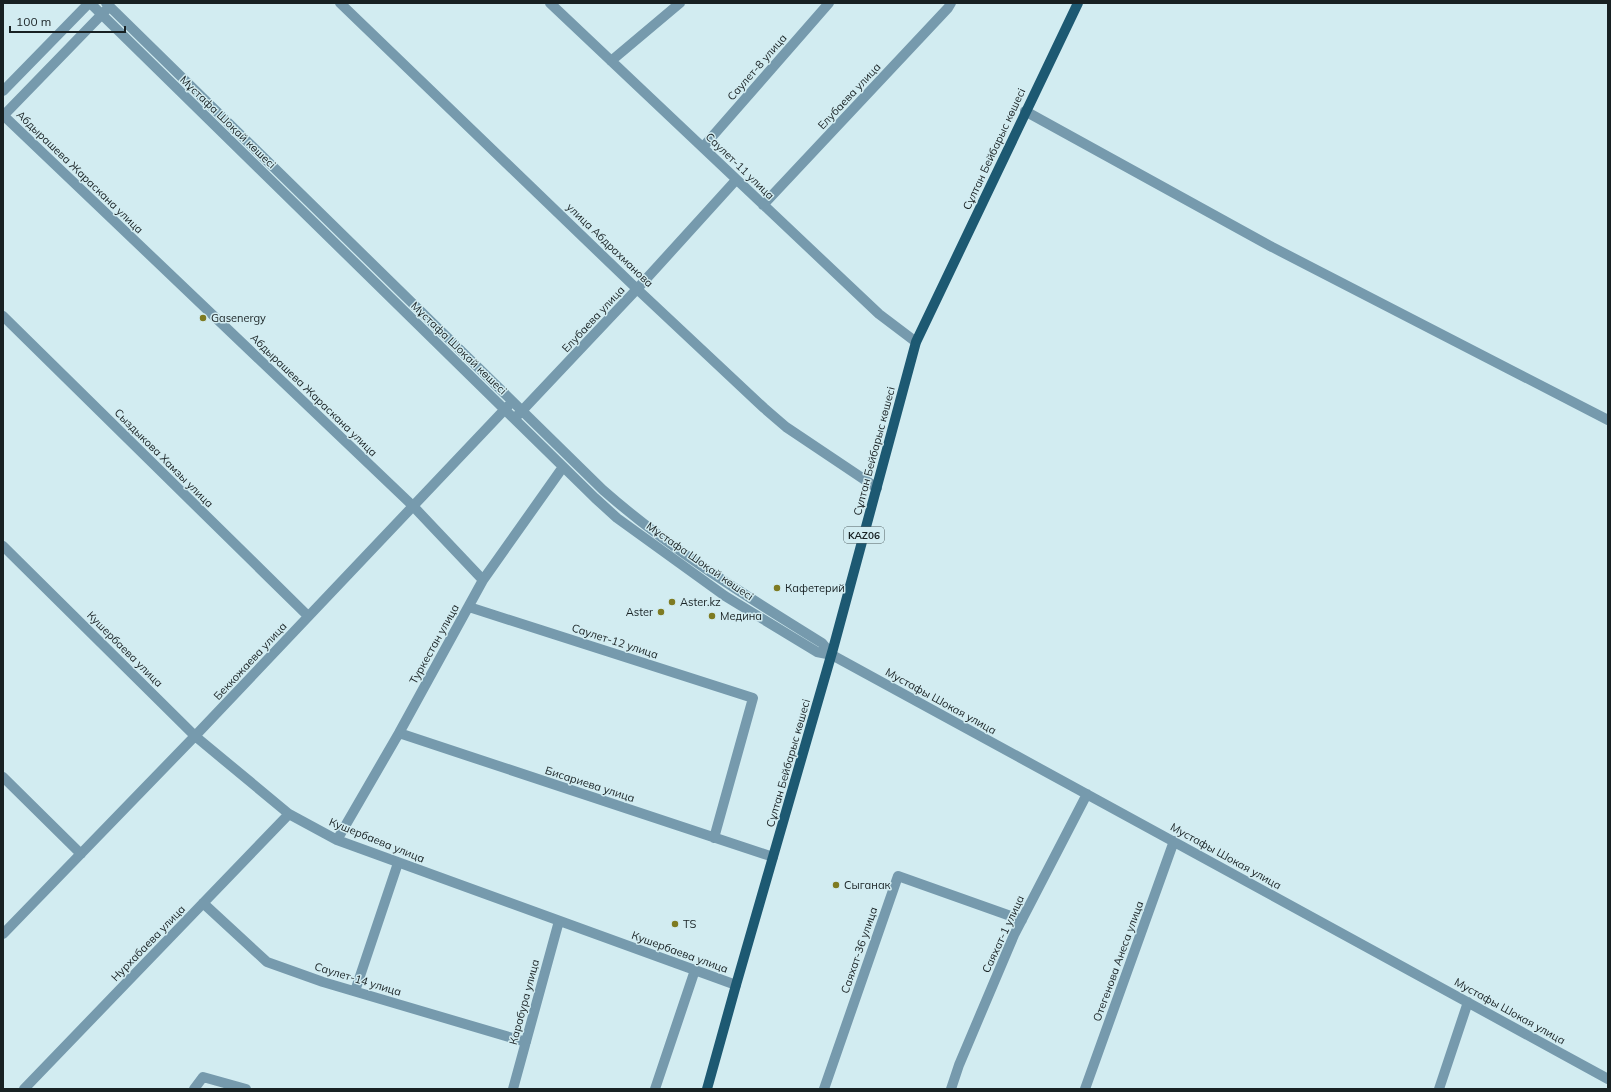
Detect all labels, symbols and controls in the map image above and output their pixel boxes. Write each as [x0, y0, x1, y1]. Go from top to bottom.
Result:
scale bar [10, 8, 125, 34]
text: 100 m [16, 14, 51, 29]
street label: Саулет-8 улица [724, 31, 790, 103]
street label: Елубаева улица [815, 60, 883, 132]
street label: Мұстафа Шоқай көшесі [177, 73, 279, 171]
street label: Сұлтан Бейбарыс көшесі [960, 86, 1028, 212]
street label: Абдырашева Жараскана улица [14, 108, 146, 236]
street label: Саулет-11 улица [703, 130, 777, 202]
street label: улица Абдрахманова [564, 200, 656, 290]
street label: Елубаева улица [559, 283, 627, 355]
street label: Мұстафа Шоқай көшесі [408, 299, 510, 397]
place label: Gasenergy [211, 311, 266, 325]
marker: Gasenergy [198, 313, 208, 323]
street label: Абдырашева Жараскана улица [248, 331, 380, 459]
street label: Сұлтан Бейбарыс көшесі [850, 385, 898, 517]
street label: Сыздыкова Хамзы улица [112, 406, 216, 510]
street label: Мұстафа Шоқай көшесі [644, 519, 756, 603]
road number: KAZ06 [844, 527, 884, 543]
place label: Кафетерий [785, 581, 845, 595]
marker: Кафетерий [772, 583, 782, 593]
place label: Aster.kz [680, 595, 721, 609]
marker: Aster.kz [667, 597, 677, 607]
street label: Туркестан улица [406, 602, 462, 686]
place label: Aster [626, 605, 653, 619]
marker: Aster [656, 607, 666, 617]
street label: Кушербаева улица [84, 608, 166, 690]
place label: Медина [720, 609, 762, 623]
marker: Медина [707, 611, 717, 621]
street label: Беккожаева улица [210, 619, 290, 703]
street label: Саулет-12 улица [570, 620, 660, 662]
street label: Мустафы Шокая улица [883, 665, 999, 737]
street label: Сұлтан Бейбарыс көшесі [763, 697, 813, 829]
street label: Бисариева улица [543, 763, 637, 805]
street label: Кушербаева улица [327, 814, 427, 866]
street label: Мустафы Шокая улица [1168, 820, 1284, 892]
place label: Сыганак [844, 878, 891, 892]
marker: Сыганак [831, 880, 841, 890]
street label: Саяхат-1 улица [979, 893, 1027, 975]
street label: Отегенова Анеса улица [1090, 899, 1146, 1023]
street label: Нурхабаева улица [108, 902, 188, 984]
street label: Саяхат-36 улица [838, 905, 880, 995]
place label: TS [683, 917, 696, 931]
marker: TS [670, 919, 680, 929]
street label: Кушербаева улица [630, 928, 730, 976]
street label: Карабура улица [506, 958, 542, 1046]
street label: Саулет-14 улица [313, 959, 403, 999]
street label: Мустафы Шокая улица [1452, 975, 1568, 1047]

